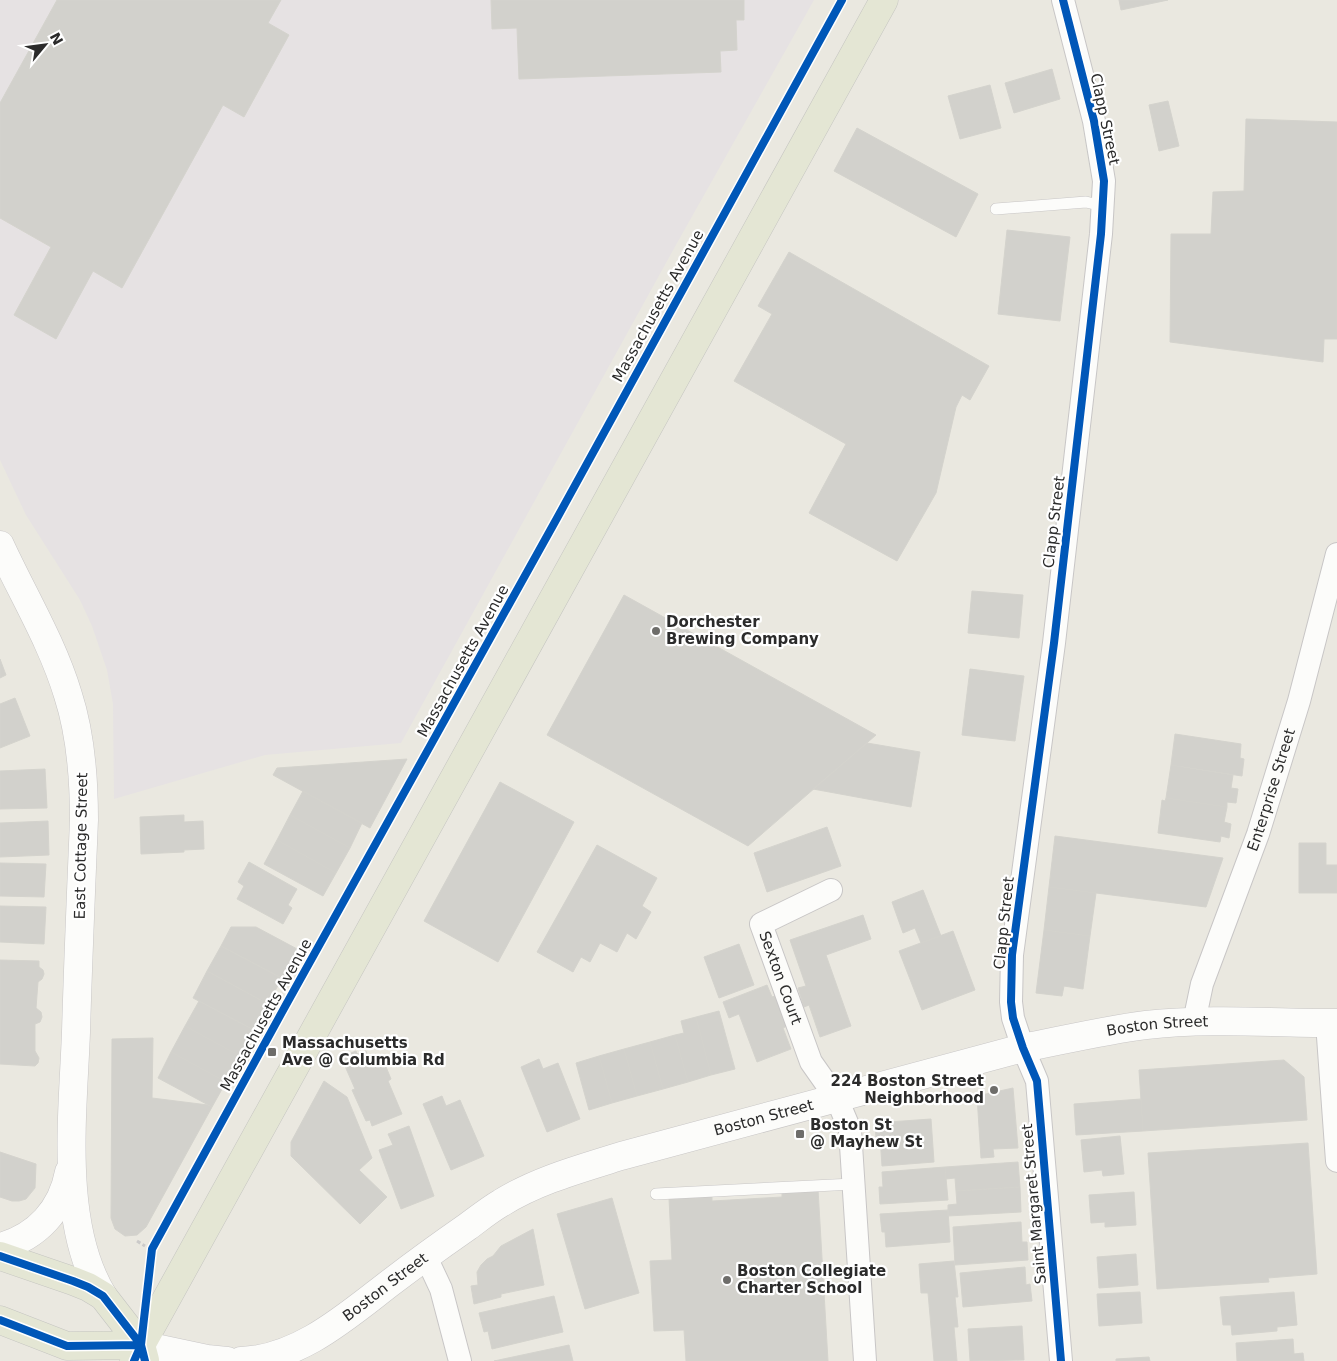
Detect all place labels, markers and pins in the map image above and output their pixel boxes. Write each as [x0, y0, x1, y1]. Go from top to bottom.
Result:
place label: Dorchester Brewing Company [666, 613, 819, 648]
marker: Dorchester Brewing Company [650, 625, 662, 637]
place label: Massachusetts Ave @ Columbia Rd [282, 1034, 445, 1069]
marker: Massachusetts Ave @ Columbia Rd [266, 1046, 278, 1058]
place label: 224 Boston Street Neighborhood [831, 1072, 984, 1107]
marker: 224 Boston Street Neighborhood [988, 1084, 1000, 1096]
place label: Boston St @ Mayhew St [810, 1116, 923, 1151]
marker: Boston St @ Mayhew St [794, 1128, 806, 1140]
place label: Boston Collegiate Charter School [737, 1262, 886, 1297]
marker: Boston Collegiate Charter School [721, 1274, 733, 1286]

